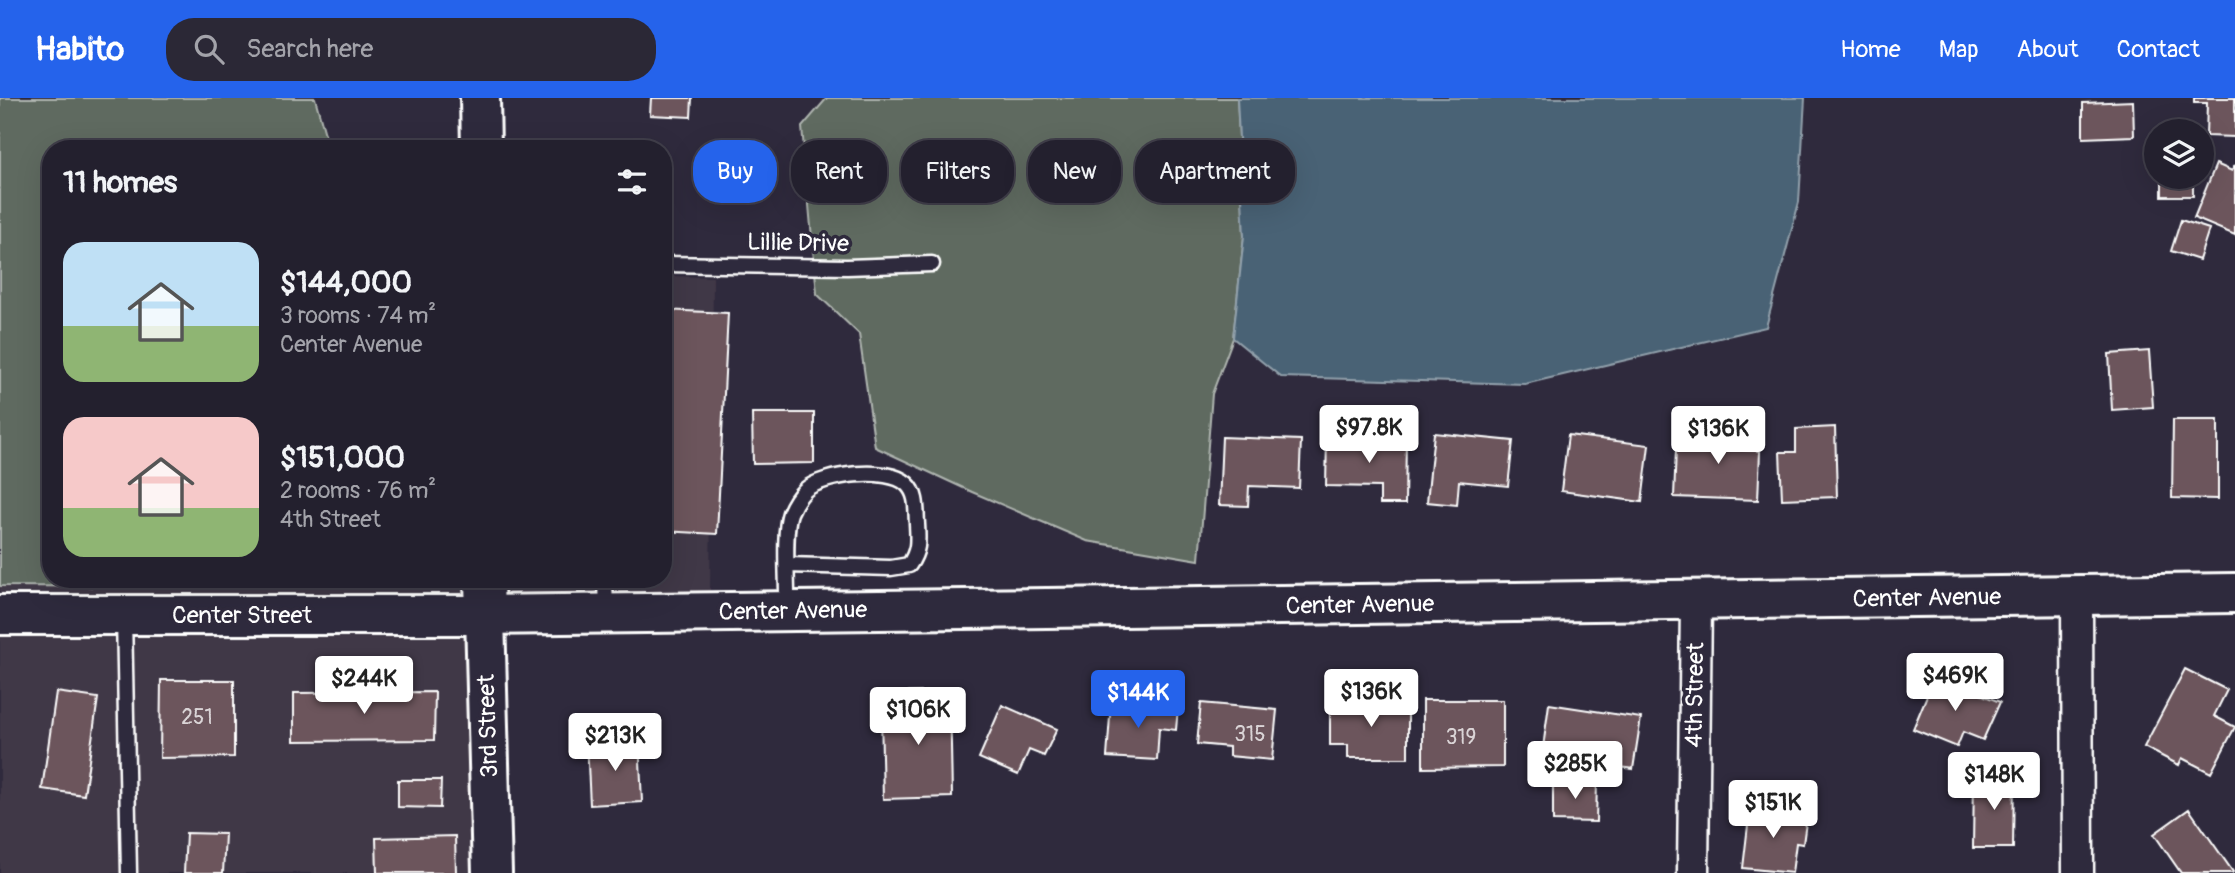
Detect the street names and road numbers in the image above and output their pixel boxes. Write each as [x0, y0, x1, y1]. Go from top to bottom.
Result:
street label: Lillie Drive [747, 228, 849, 258]
street label: Center Avenue [1852, 582, 2002, 614]
street label: Center Avenue [1285, 589, 1435, 621]
street label: Center Avenue [718, 595, 868, 627]
street label: Center Street [172, 601, 312, 630]
street label: 4th Street [1680, 642, 1710, 748]
street label: 3rd Street [472, 673, 504, 778]

